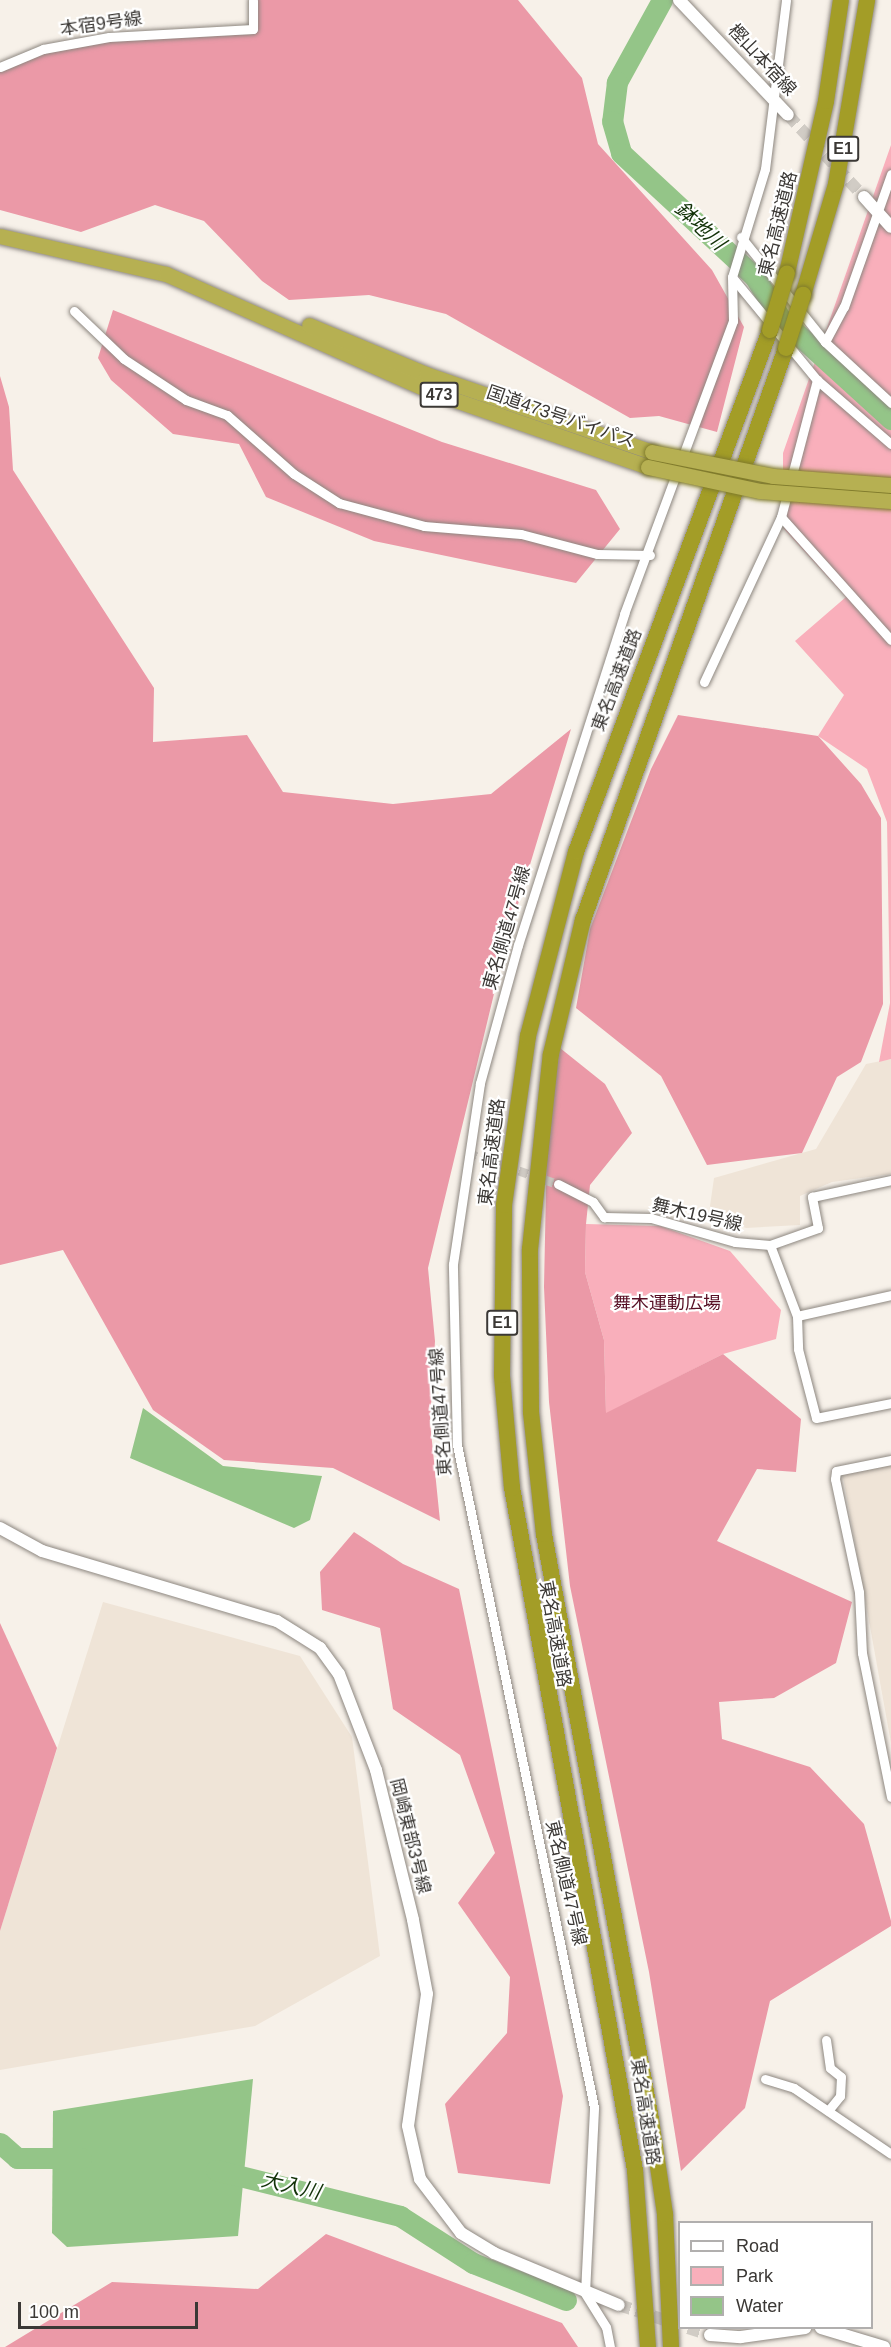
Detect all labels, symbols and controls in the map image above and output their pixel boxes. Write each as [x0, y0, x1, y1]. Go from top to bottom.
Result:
street label: 本宿9号線 [59, 8, 143, 40]
street label: 樫山本宿線 [723, 20, 801, 100]
road number: E1 [826, 136, 860, 162]
street label: 東名高速道路 [754, 169, 802, 279]
water label: 鉢地川 [670, 197, 730, 255]
street label: 国道473号バイパス [484, 381, 638, 453]
road number: 473 [420, 382, 458, 408]
street label: 東名高速道路 [588, 626, 646, 734]
street label: 東名側道47号線 [479, 863, 535, 993]
street label: 東名高速道路 [475, 1097, 509, 1207]
street label: 舞木19号線 [650, 1194, 744, 1236]
park label: 舞木運動広場 [613, 1292, 721, 1314]
road number: E1 [486, 1310, 518, 1336]
street label: 東名側道47号線 [426, 1347, 456, 1477]
street label: 東名高速道路 [535, 1579, 575, 1689]
street label: 岡崎東部3号線 [385, 1776, 435, 1896]
street label: 東名側道47号線 [541, 1818, 591, 1948]
street label: 東名高速道路 [626, 2057, 664, 2167]
water label: 大入川 [259, 2168, 323, 2204]
legend [678, 2221, 873, 2329]
text: Road [736, 2236, 779, 2256]
text: Park [736, 2266, 773, 2286]
scale bar [21, 2290, 201, 2328]
text: Water [736, 2296, 783, 2316]
text: 100 m [29, 2302, 79, 2322]

